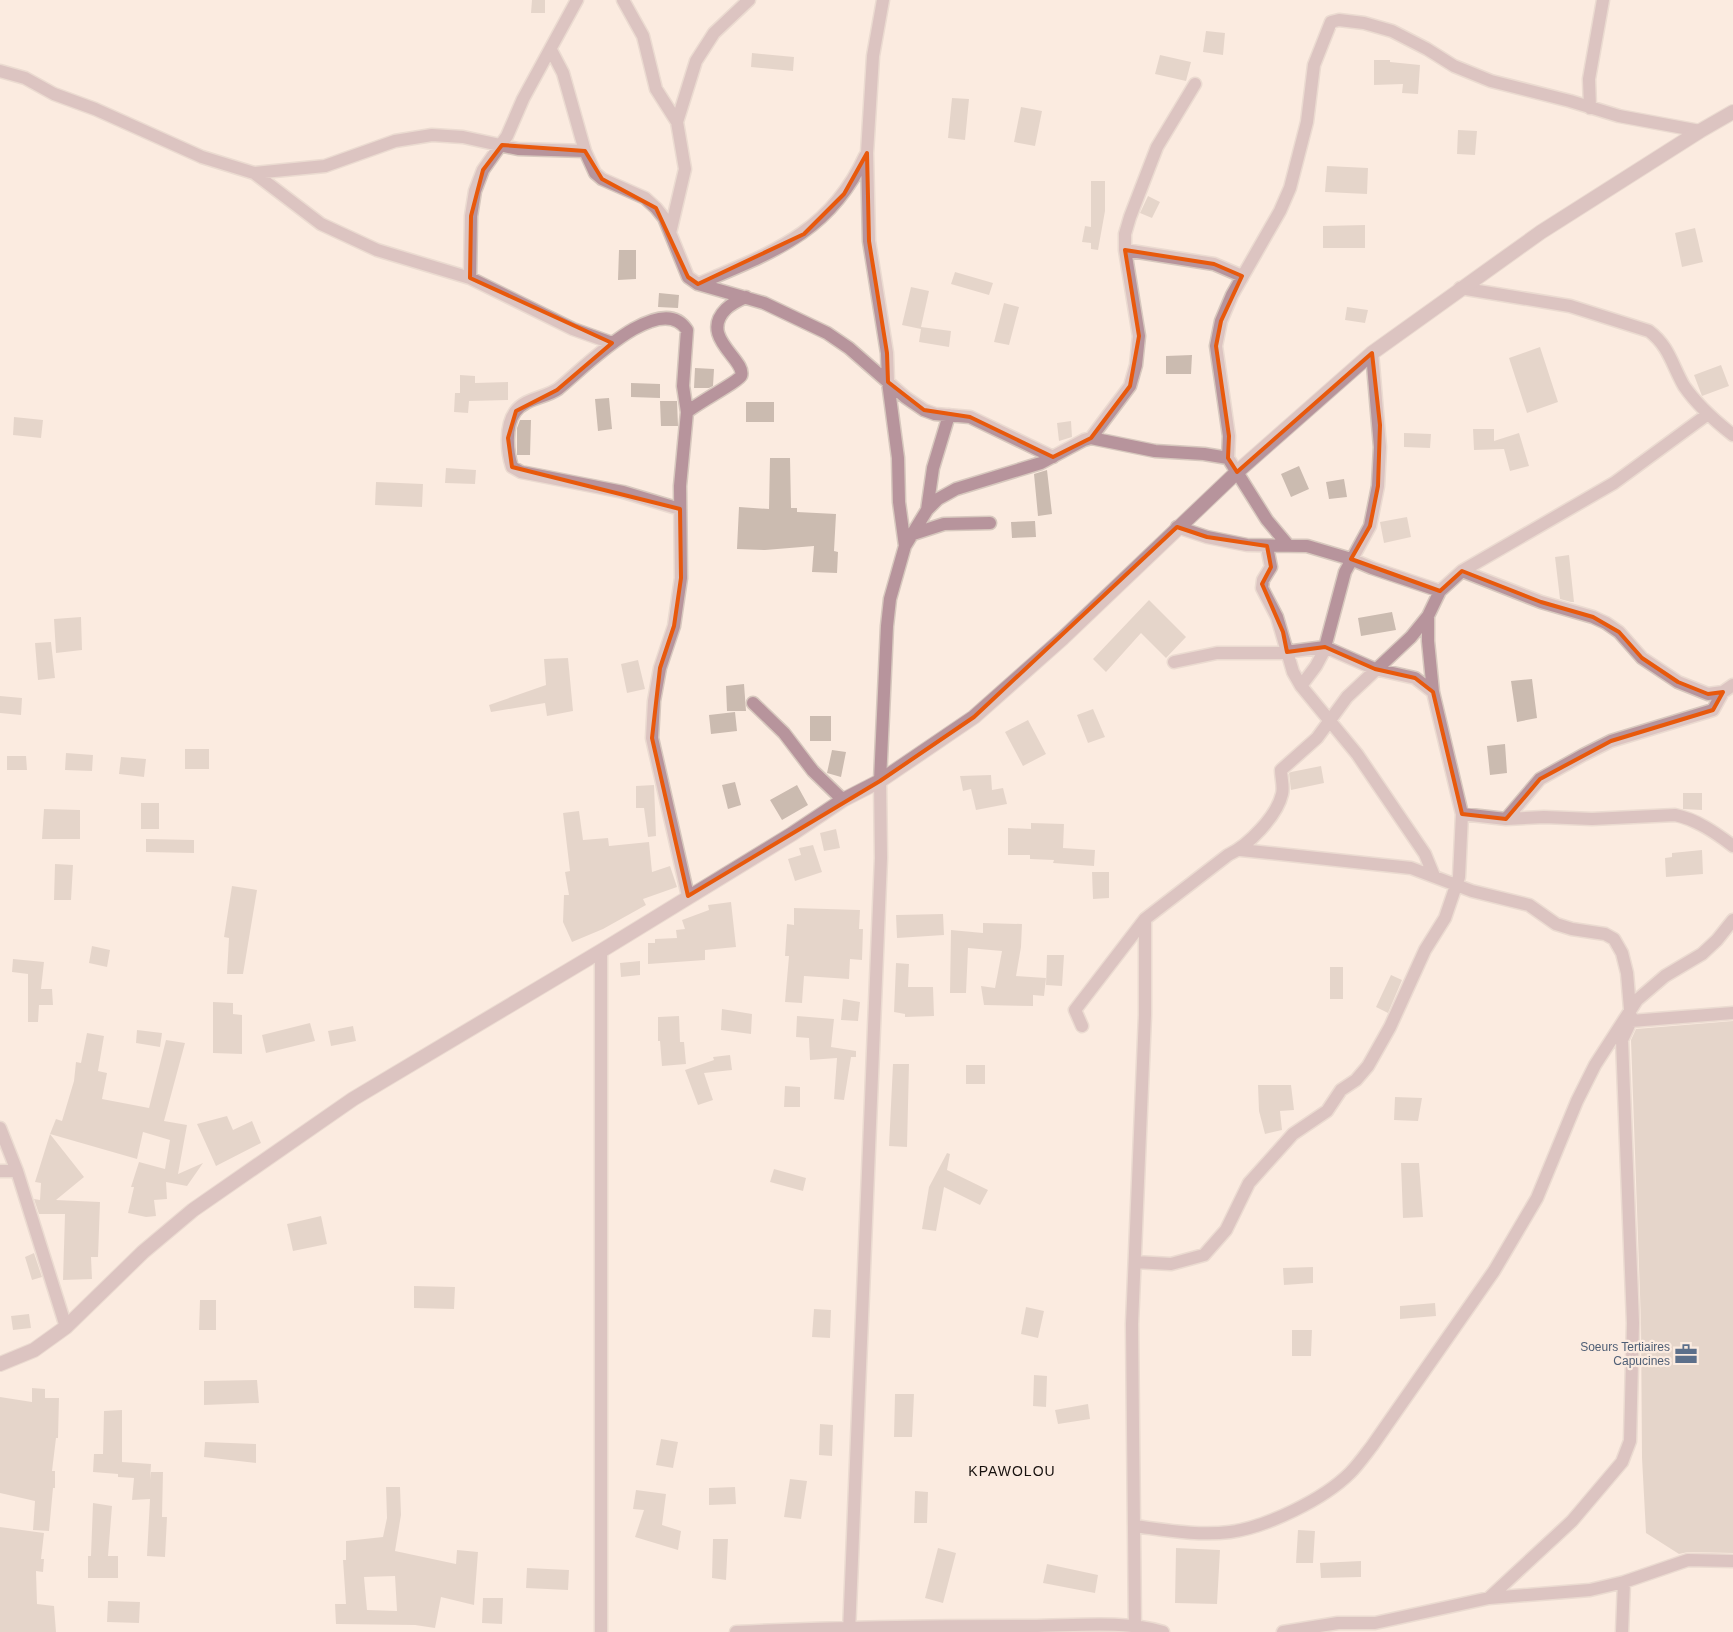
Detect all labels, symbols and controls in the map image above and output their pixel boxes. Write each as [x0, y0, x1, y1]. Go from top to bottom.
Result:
place label: Soeurs Tertiaires Capucines [1580, 1340, 1670, 1368]
office icon: Soeurs Tertiaires Capucines [1673, 1341, 1699, 1367]
district label: KPAWOLOU [968, 1463, 1056, 1479]

